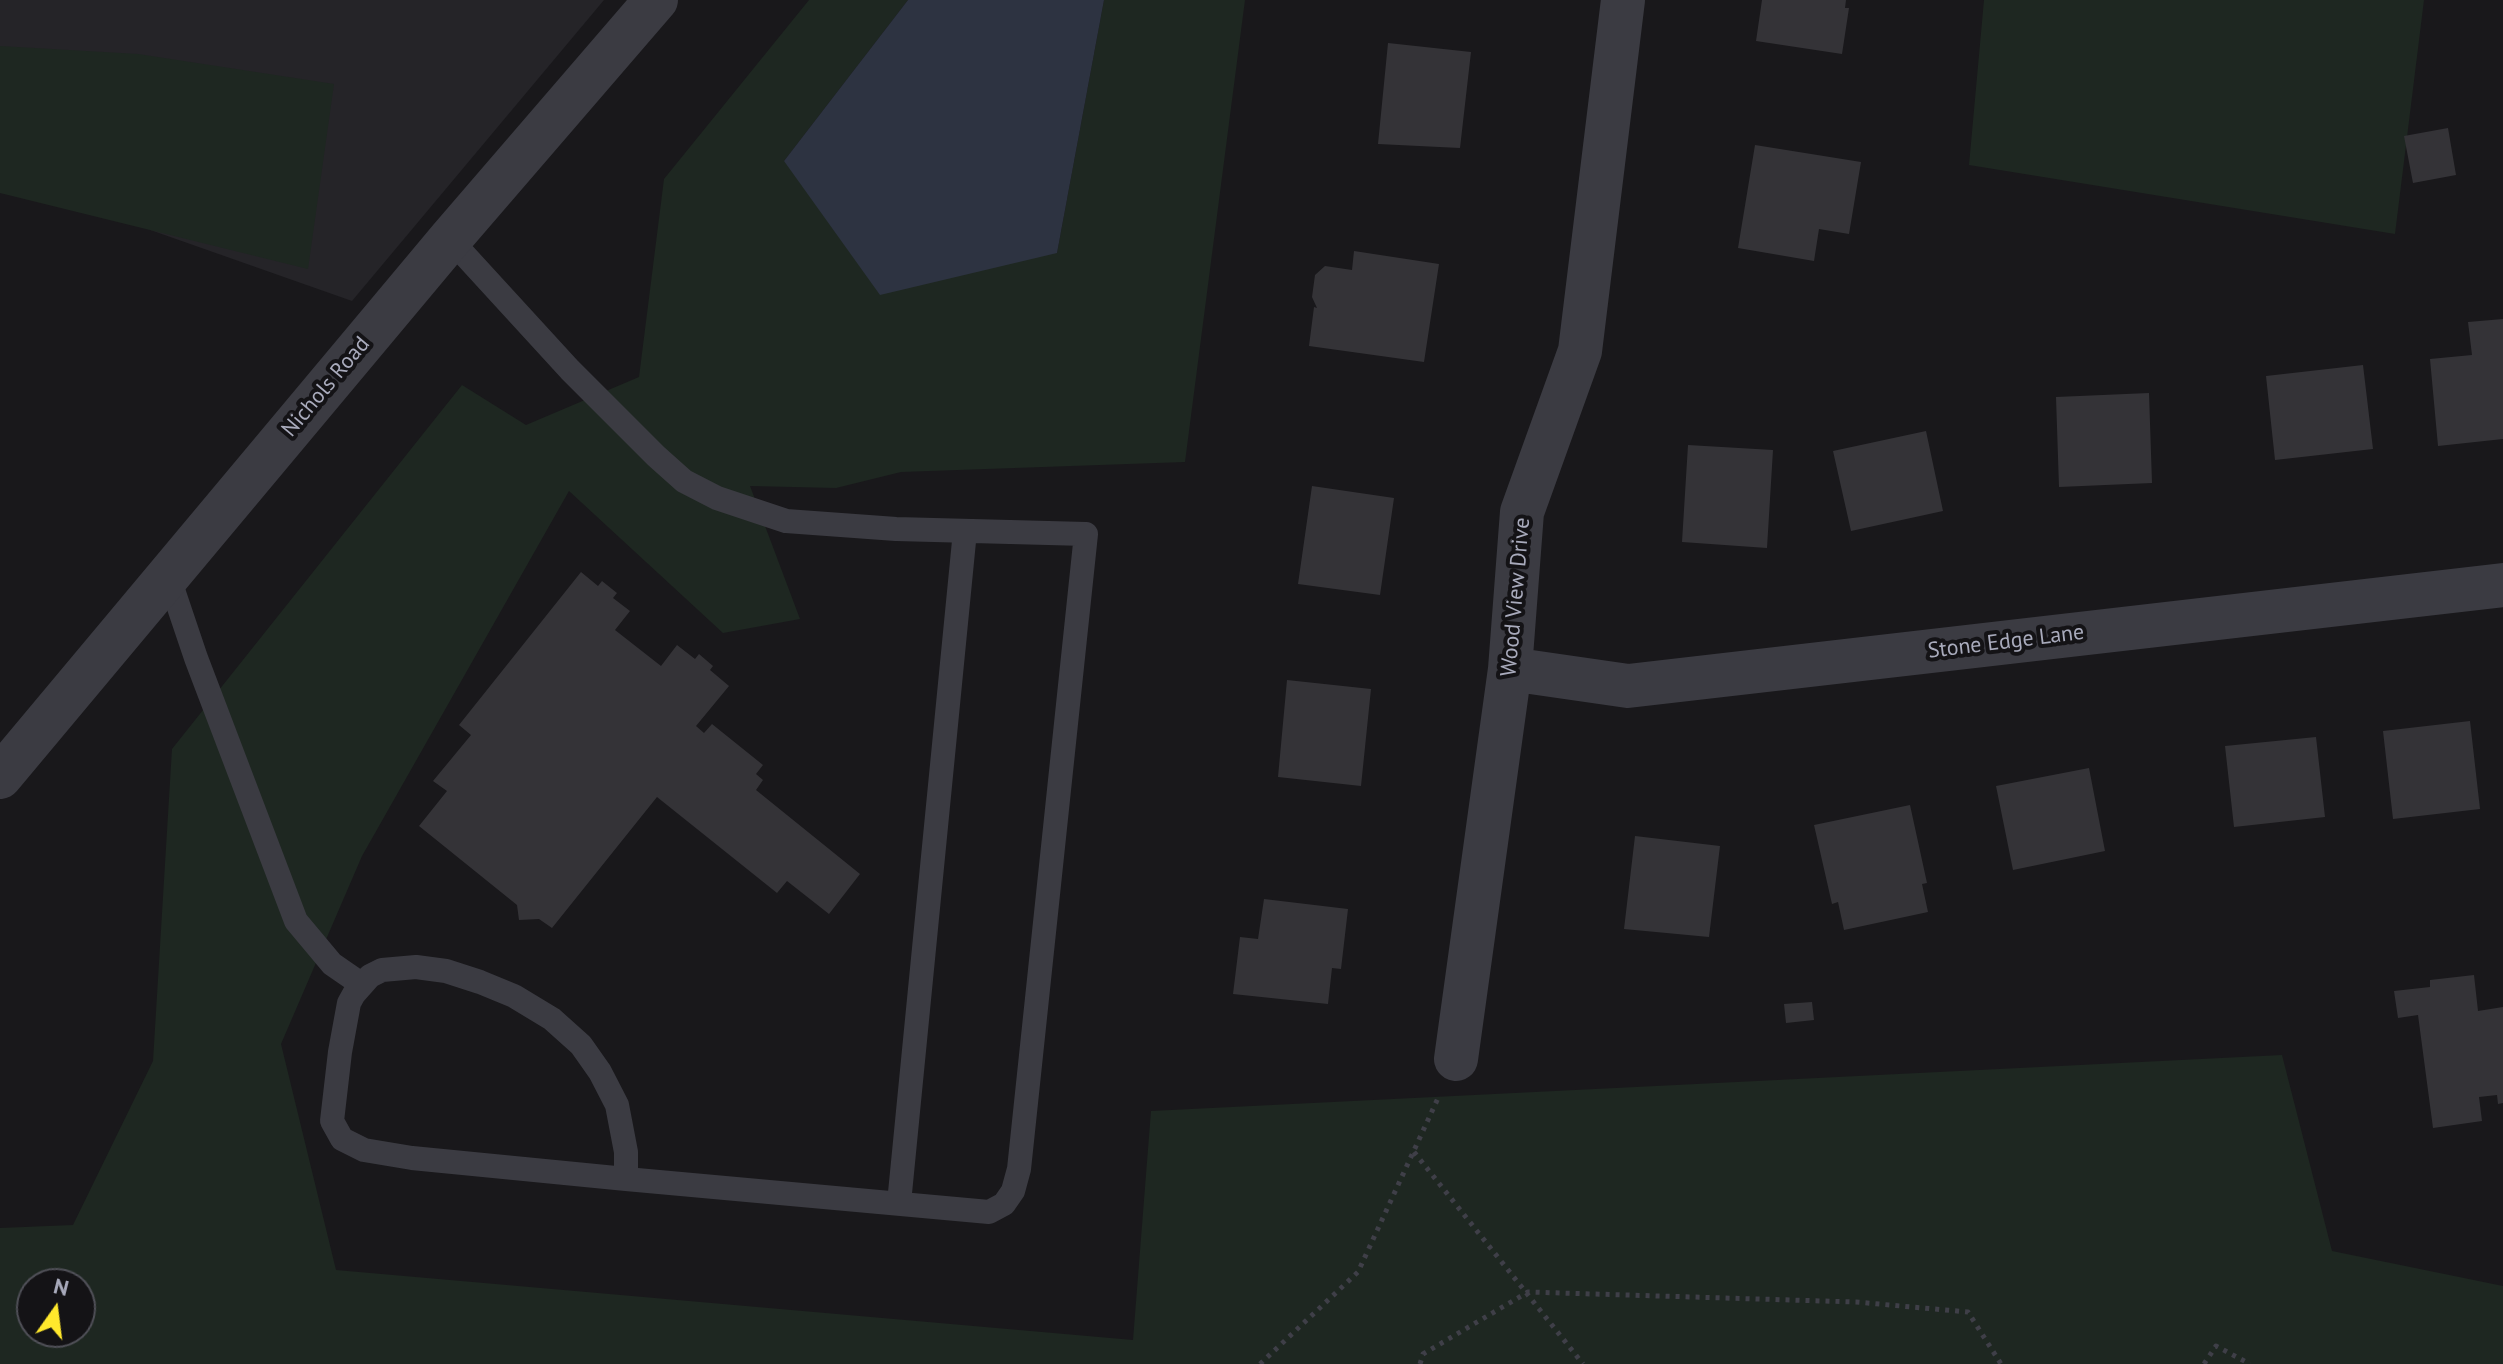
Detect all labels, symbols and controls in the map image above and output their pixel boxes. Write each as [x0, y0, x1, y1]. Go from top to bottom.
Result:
street label: Nichols Road [276, 332, 376, 442]
street label: Wood View Drive [1496, 517, 1536, 677]
street label: Stone Edge Lane [1926, 619, 2086, 665]
north arrow [16, 1268, 96, 1348]
text: N [51, 1271, 72, 1302]

